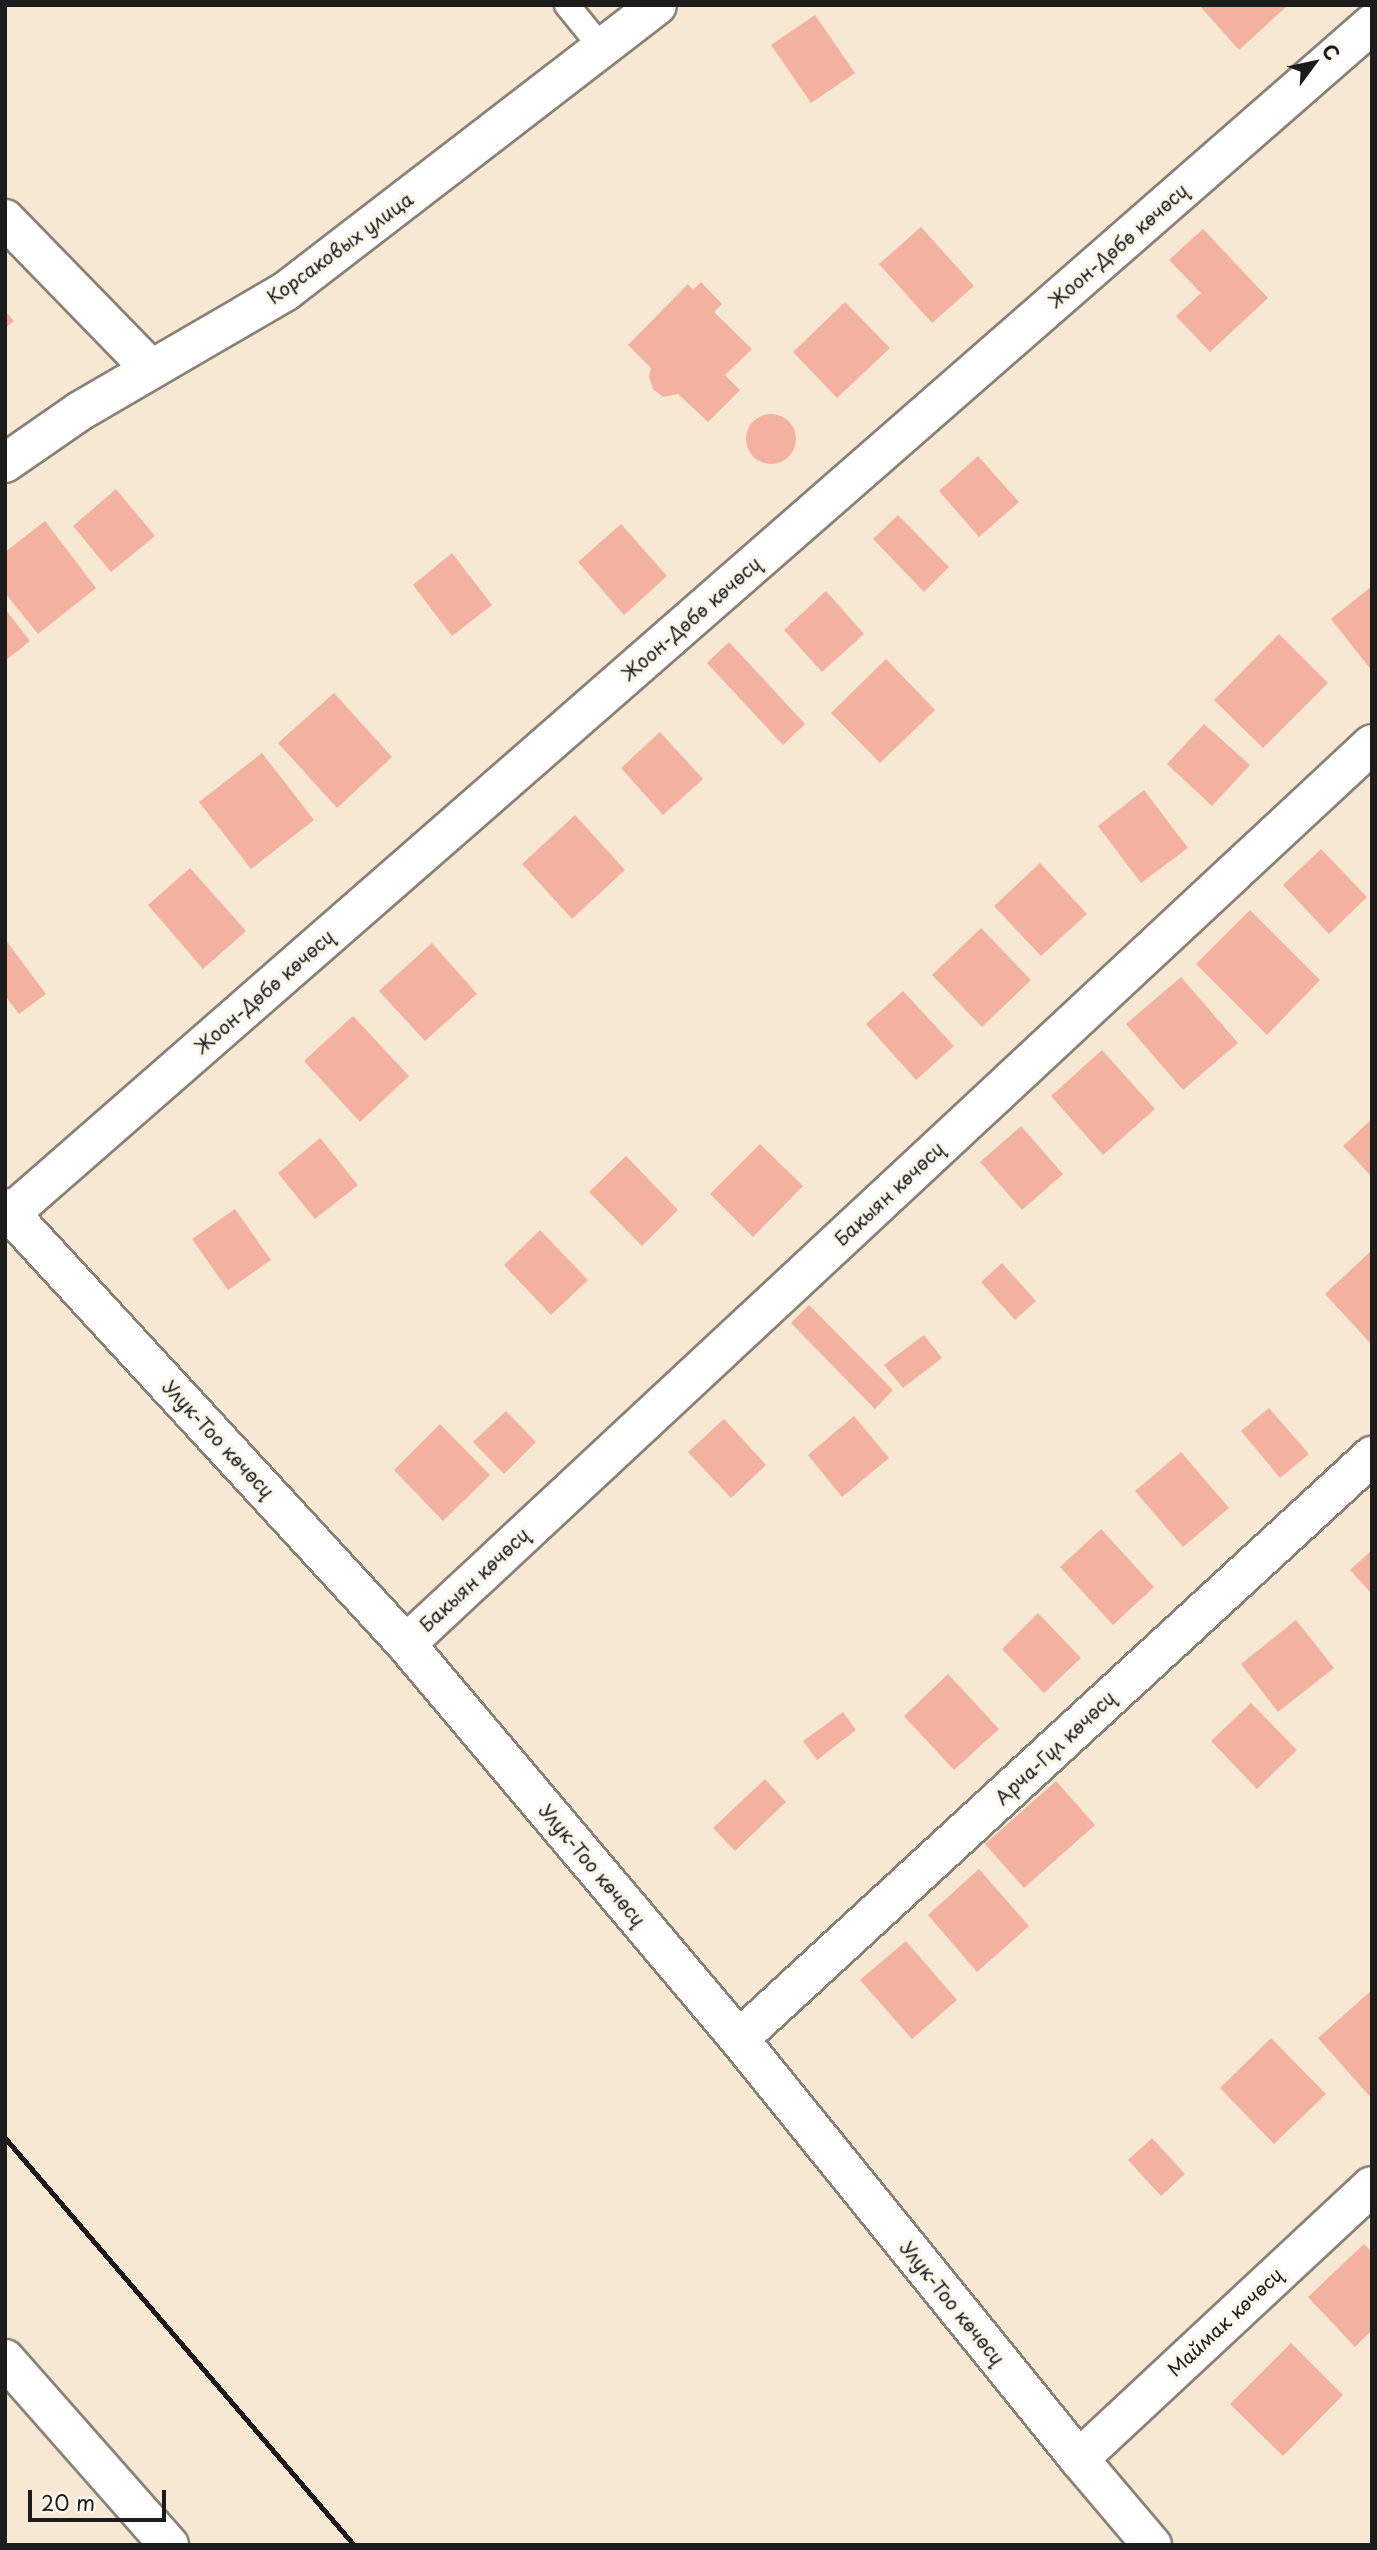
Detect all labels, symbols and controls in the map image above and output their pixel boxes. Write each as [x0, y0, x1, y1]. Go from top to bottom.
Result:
north arrow [1279, 28, 1349, 98]
text: С [1316, 38, 1347, 65]
street label: Жоон-Дөбө көчөсү [1044, 179, 1192, 313]
street label: Корсаковых улица [263, 188, 417, 308]
street label: Жоон-Дөбө көчөсү [617, 552, 765, 686]
street label: Жоон-Дөбө көчөсү [190, 925, 338, 1059]
street label: Бакыян көчөсү [829, 1137, 949, 1251]
street label: Улук-Тоо көчөсү [158, 1375, 278, 1503]
street label: Бакыян көчөсү [414, 1523, 534, 1637]
street label: Арча-Гүл көчөсү [990, 1686, 1120, 1810]
street label: Улук-Тоо көчөсү [534, 1799, 650, 1931]
street label: Улук-Тоо көчөсү [895, 2236, 1009, 2370]
street label: Маймак көчөсү [1163, 2263, 1287, 2381]
scale bar [32, 2476, 170, 2520]
text: 20 m [41, 2486, 95, 2518]

